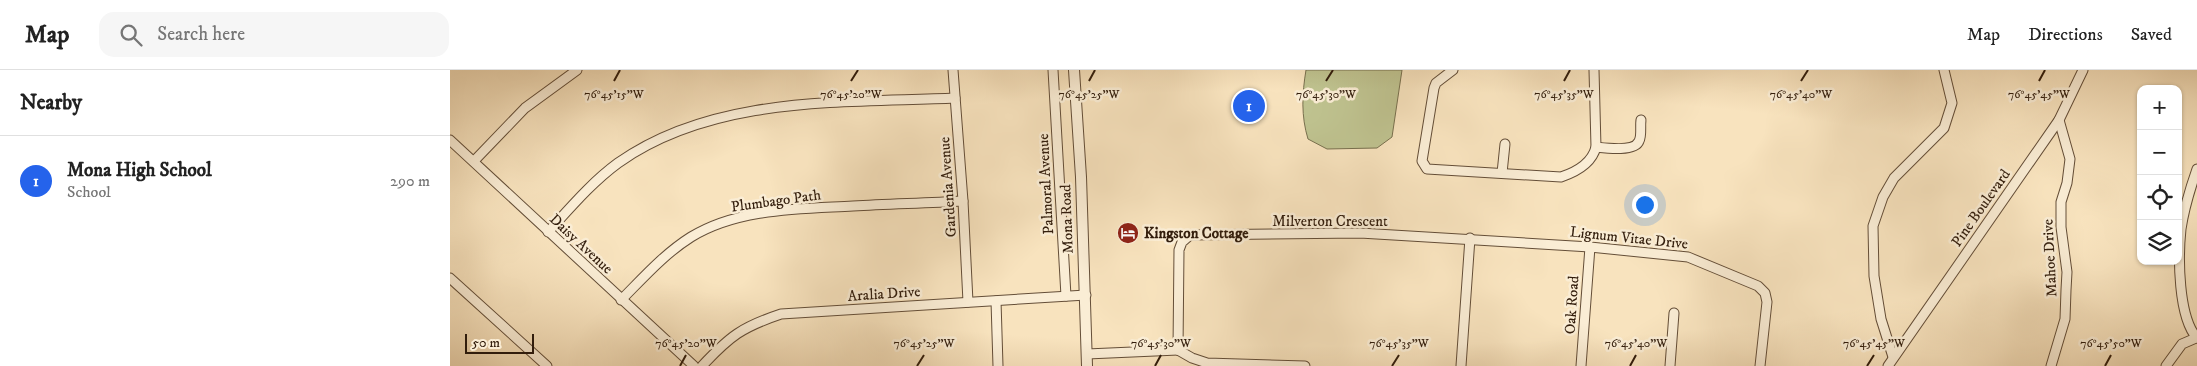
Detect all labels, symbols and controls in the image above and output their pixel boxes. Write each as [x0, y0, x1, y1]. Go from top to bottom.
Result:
search box [99, 12, 449, 57]
text: Map [25, 20, 69, 50]
icon: search [117, 21, 145, 49]
text: Search here [157, 23, 245, 46]
text: Map [1967, 24, 2000, 46]
text: Directions [2028, 24, 2103, 46]
text: Saved [2131, 24, 2172, 46]
map controls [2137, 85, 2182, 265]
button: + [2137, 85, 2182, 130]
text: 76°45'15"W [584, 87, 645, 102]
text: 76°45'20"W [820, 87, 883, 102]
text: 76°45'25"W [1059, 87, 1120, 102]
pin: 1 [1233, 87, 1265, 125]
text: 76°45'30"W [1296, 87, 1357, 102]
text: 76°45'35"W [1534, 87, 1595, 102]
text: 76°45'40"W [1770, 87, 1833, 102]
text: 76°45'45"W [2008, 87, 2071, 102]
text: Nearby [20, 90, 82, 116]
button: − [2137, 130, 2182, 175]
street label: Palmoral Avenue [1034, 133, 1058, 235]
street label: Gardenia Avenue [935, 136, 961, 238]
text: Mona High School [67, 159, 212, 182]
street label: Pine Boulevard [1947, 165, 2015, 251]
text: 1 [33, 171, 39, 191]
text: 290 m [390, 171, 430, 191]
button: locate [2137, 175, 2182, 220]
text: School [67, 182, 111, 202]
street label: Mona Road [1056, 184, 1078, 254]
street label: Plumbago Path [730, 185, 822, 217]
your location [1632, 192, 1658, 218]
street label: Daisy Avenue [545, 210, 617, 278]
street label: Milverton Crescent [1272, 212, 1388, 231]
street label: Mahoe Drive [2038, 219, 2062, 297]
button: layers [2137, 220, 2182, 265]
hotel icon: Kingston Cottage [1116, 221, 1140, 245]
street label: Lignum Vitae Drive [1569, 222, 1689, 254]
place label: Kingston Cottage [1144, 224, 1249, 243]
street label: Oak Road [1560, 275, 1584, 335]
street label: Aralia Drive [847, 282, 921, 306]
scale bar [465, 331, 534, 354]
text: 50 m [472, 334, 500, 352]
text: 76°45'20"W [655, 336, 718, 351]
text: 76°45'25"W [894, 336, 955, 351]
text: 76°45'30"W [1131, 336, 1192, 351]
text: 76°45'35"W [1369, 336, 1430, 351]
text: 76°45'40"W [1605, 336, 1668, 351]
text: 76°45'45"W [1843, 336, 1906, 351]
text: 76°45'50"W [2080, 336, 2143, 351]

